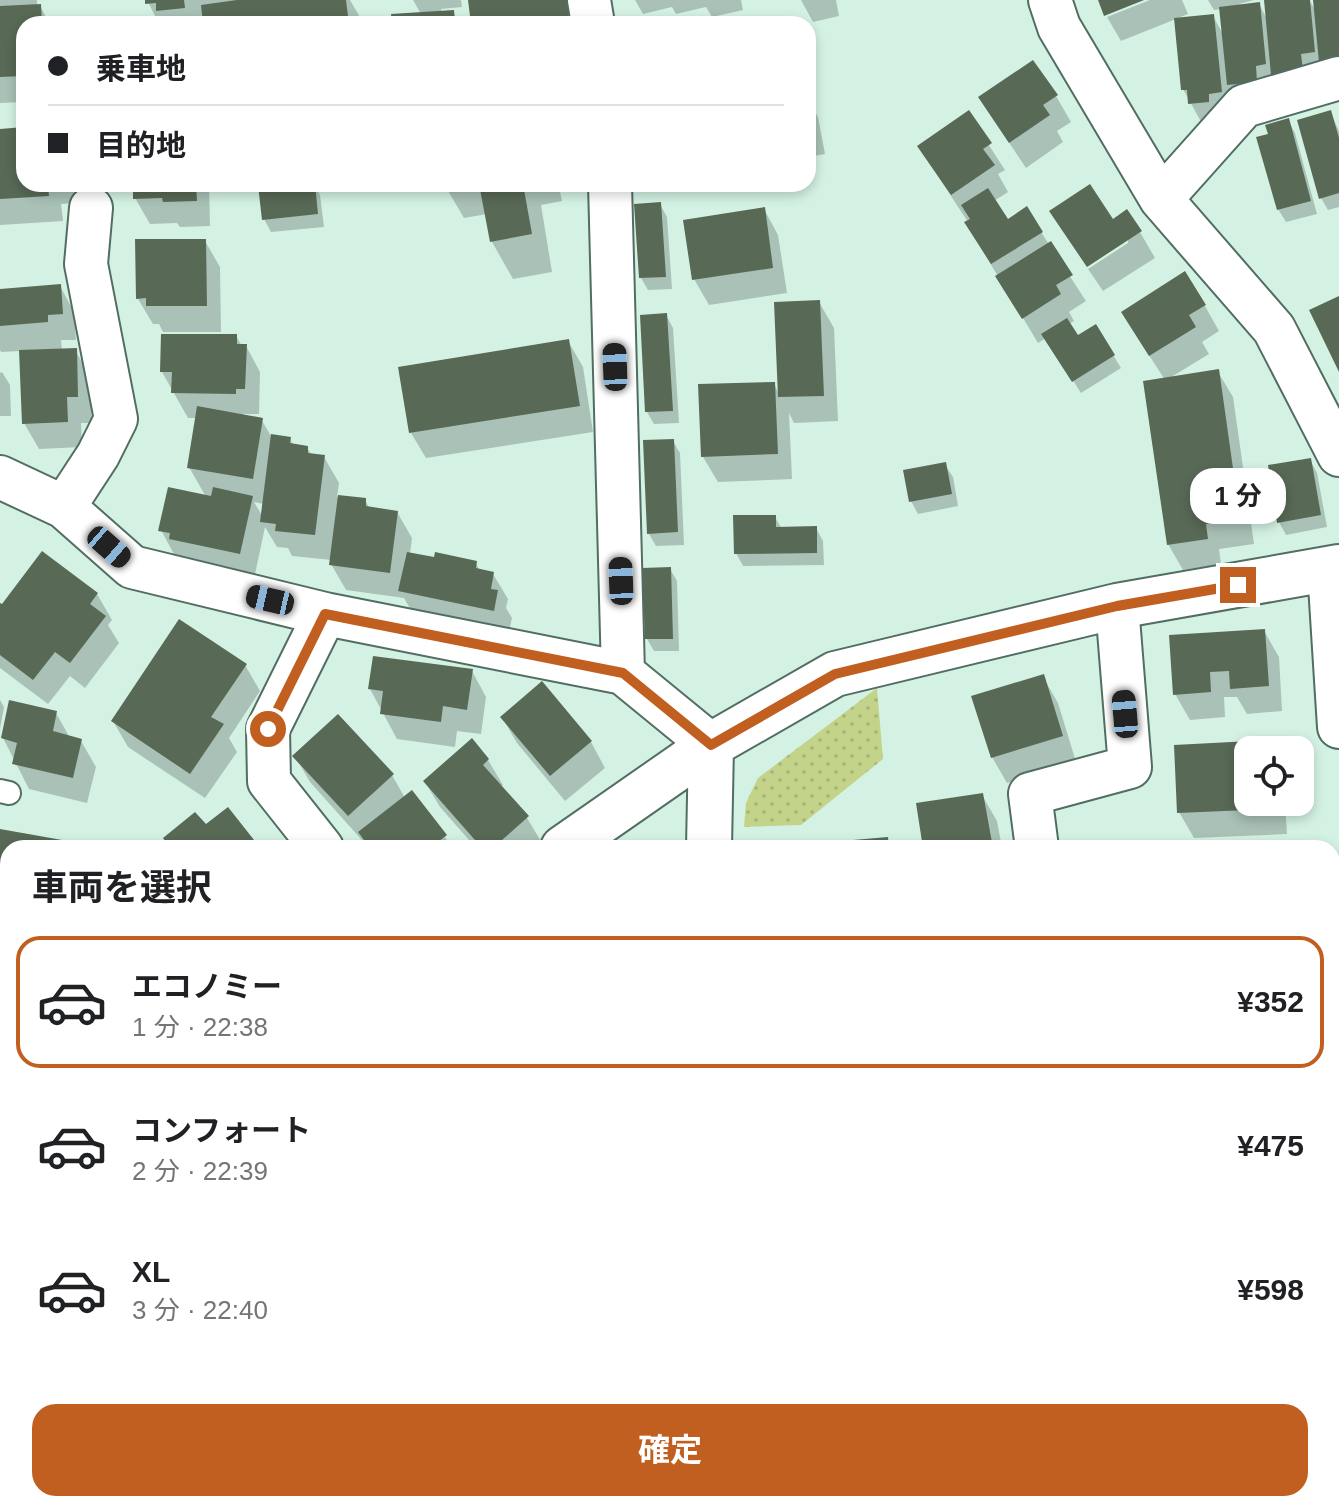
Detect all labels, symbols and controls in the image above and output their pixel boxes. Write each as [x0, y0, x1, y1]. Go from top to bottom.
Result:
text: 乗車地 [96, 52, 186, 85]
text: 目的地 [96, 129, 186, 162]
car [602, 343, 628, 391]
callout: 1 分 [1190, 469, 1286, 525]
text: 1 分 [1214, 481, 1262, 511]
car [83, 522, 135, 572]
car [608, 557, 634, 605]
route end [1220, 567, 1256, 603]
car [244, 583, 296, 617]
car [1111, 689, 1139, 739]
route start [250, 711, 286, 747]
map controls [1234, 736, 1314, 816]
button: locate [1234, 736, 1314, 816]
text: 車両を選択 [32, 867, 212, 908]
icon: car [36, 966, 108, 1038]
text: エコノミー [132, 970, 282, 1003]
text: ¥352 [1237, 985, 1304, 1018]
text: 1 分 · 22:38 [132, 1012, 268, 1042]
icon: car [36, 1110, 108, 1182]
text: コンフォート [132, 1114, 311, 1147]
text: ¥475 [1237, 1129, 1304, 1162]
text: 2 分 · 22:39 [132, 1156, 268, 1186]
icon: car [36, 1254, 108, 1326]
text: XL [132, 1255, 170, 1288]
text: ¥598 [1237, 1273, 1304, 1306]
text: 3 分 · 22:40 [132, 1295, 268, 1325]
button: 確定 [32, 1404, 1308, 1496]

